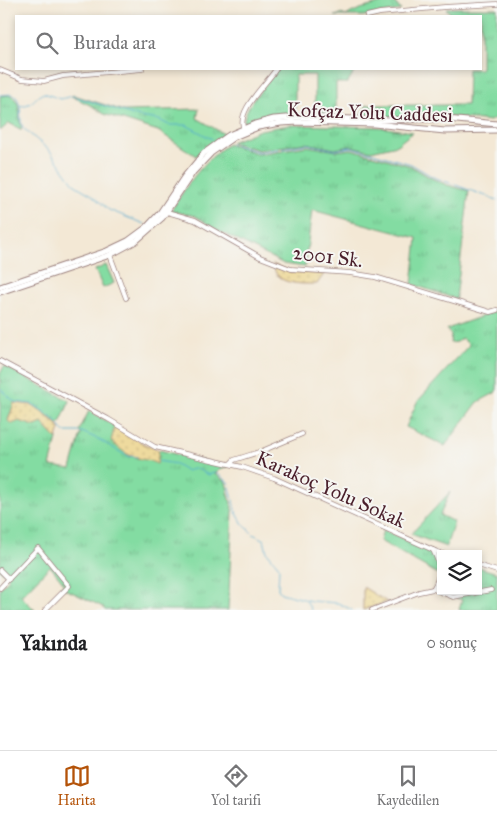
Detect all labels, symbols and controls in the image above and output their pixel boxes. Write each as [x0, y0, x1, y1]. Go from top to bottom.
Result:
search box [15, 15, 482, 70]
icon: search [33, 29, 61, 57]
text: Burada ara [73, 31, 156, 54]
street label: Kofçaz Yolu Caddesi [287, 97, 454, 127]
street label: 2001 Sk. [292, 240, 364, 272]
street label: Karakoç Yolu Sokak [253, 445, 410, 533]
map controls [437, 550, 482, 595]
button: layers [437, 550, 482, 595]
text: Yakında [20, 630, 87, 656]
text: 0 sonuç [426, 633, 477, 652]
tab: Harita [58, 762, 96, 809]
tab: Yol tarifi [211, 762, 261, 809]
tab: Kaydedilen [376, 762, 439, 809]

